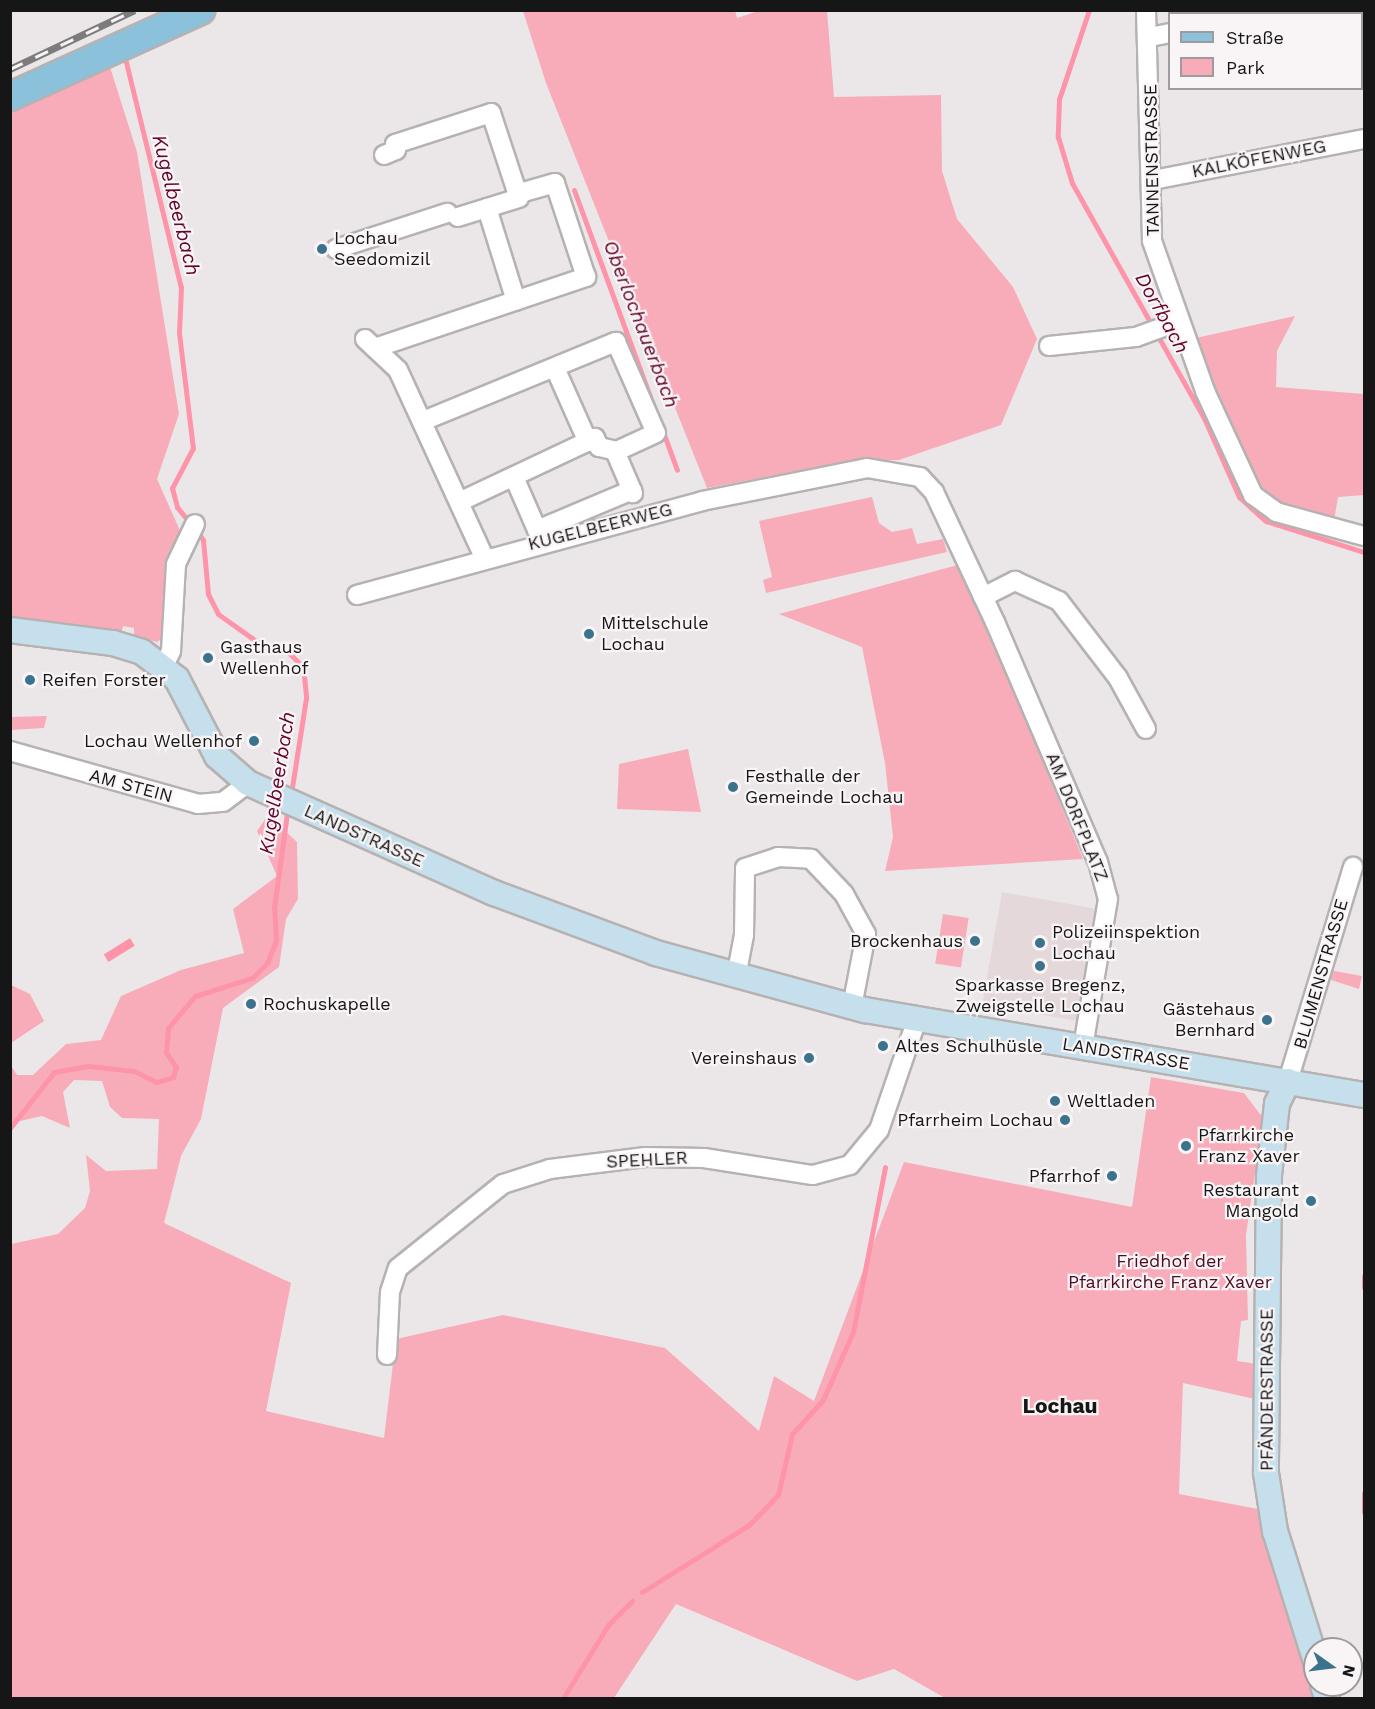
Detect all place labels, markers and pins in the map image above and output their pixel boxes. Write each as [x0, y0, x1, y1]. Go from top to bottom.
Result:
place label: Lochau Seedomizil [334, 228, 430, 270]
marker: Lochau Seedomizil [315, 242, 329, 256]
place label: Mittelschule Lochau [601, 613, 709, 656]
marker: Mittelschule Lochau [582, 627, 596, 641]
place label: Gasthaus Wellenhof [220, 637, 308, 680]
marker: Gasthaus Wellenhof [201, 651, 215, 665]
place label: Reifen Forster [42, 669, 166, 691]
marker: Reifen Forster [23, 673, 37, 687]
place label: Lochau Wellenhof [84, 730, 242, 752]
marker: Lochau Wellenhof [247, 734, 261, 748]
place label: Festhalle der Gemeinde Lochau [745, 766, 904, 808]
marker: Festhalle der Gemeinde Lochau [726, 780, 740, 794]
place label: Polizeiinspektion Lochau [1052, 922, 1200, 964]
place label: Brockenhaus [850, 930, 963, 952]
marker: Brockenhaus [968, 934, 982, 948]
marker: Polizeiinspektion Lochau [1033, 936, 1047, 950]
marker: Sparkasse Bregenz, Zweigstelle Lochau [1033, 959, 1047, 973]
place label: Sparkasse Bregenz, Zweigstelle Lochau [955, 975, 1125, 1018]
place label: Rochuskapelle [263, 993, 391, 1015]
marker: Rochuskapelle [244, 997, 258, 1011]
place label: Gästehaus Bernhard [1162, 999, 1255, 1042]
marker: Gästehaus Bernhard [1260, 1013, 1274, 1027]
place label: Altes Schulhüsle [895, 1035, 1043, 1057]
marker: Altes Schulhüsle [876, 1039, 890, 1053]
place label: Vereinshaus [691, 1047, 797, 1069]
marker: Vereinshaus [802, 1051, 816, 1065]
place label: Weltladen [1067, 1090, 1155, 1112]
marker: Weltladen [1048, 1094, 1062, 1108]
place label: Pfarrheim Lochau [897, 1109, 1053, 1131]
marker: Pfarrheim Lochau [1058, 1113, 1072, 1127]
place label: Pfarrkirche Franz Xaver [1198, 1125, 1300, 1168]
marker: Pfarrkirche Franz Xaver [1179, 1139, 1193, 1153]
place label: Pfarrhof [1029, 1165, 1100, 1187]
marker: Pfarrhof [1105, 1169, 1119, 1183]
place label: Restaurant Mangold [1203, 1180, 1299, 1222]
marker: Restaurant Mangold [1304, 1194, 1318, 1208]

